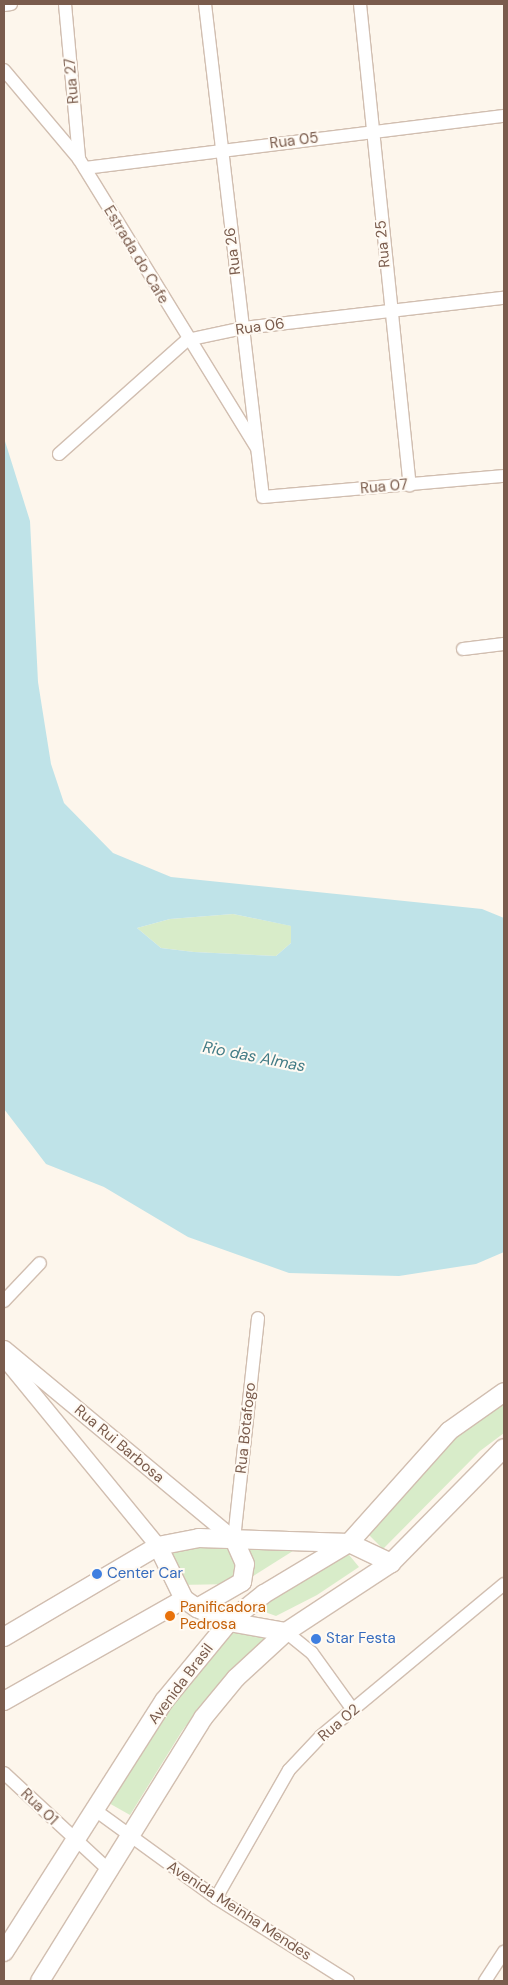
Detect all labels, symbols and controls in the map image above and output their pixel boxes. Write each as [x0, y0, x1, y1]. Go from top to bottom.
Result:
street label: Rua 27 [61, 57, 83, 105]
street label: Rua 05 [269, 129, 319, 153]
street label: Estrada do Cafe [100, 203, 172, 307]
street label: Rua 25 [372, 220, 394, 268]
street label: Rua 26 [221, 226, 245, 276]
street label: Rua 06 [234, 315, 286, 339]
street label: Rua 07 [359, 476, 409, 498]
water label: Rio das Almas [201, 1038, 307, 1076]
street label: Rua Botafogo [232, 1381, 260, 1475]
street label: Rua Rui Barbosa [71, 1401, 167, 1487]
place label: Center Car [107, 1565, 183, 1583]
marker: Center Car [91, 1568, 103, 1580]
place label: Panificadora Pedrosa [180, 1598, 266, 1633]
marker: Panificadora Pedrosa [164, 1610, 176, 1622]
place label: Star Festa [326, 1630, 396, 1648]
marker: Star Festa [310, 1633, 322, 1645]
street label: Avenida Brasil [145, 1640, 217, 1728]
street label: Rua 02 [315, 1701, 363, 1745]
street label: Rua 01 [17, 1785, 61, 1829]
street label: Avenida Meinha Mendes [164, 1858, 314, 1964]

